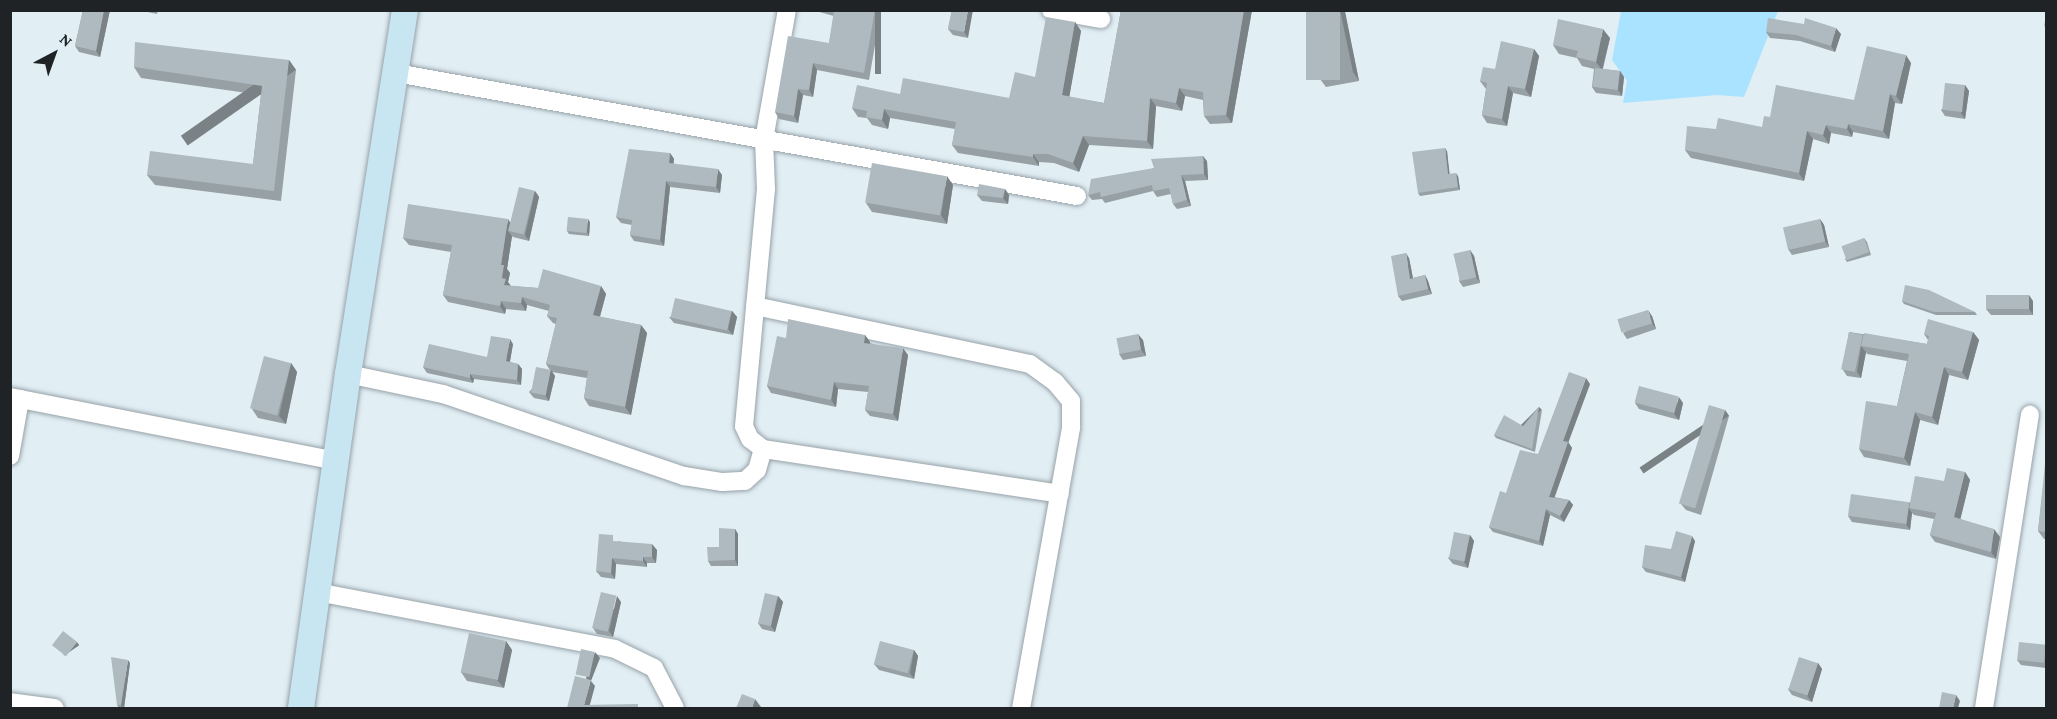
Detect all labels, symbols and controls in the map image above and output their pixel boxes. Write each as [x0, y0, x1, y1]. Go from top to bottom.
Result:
north arrow [24, 24, 84, 84]
text: N [56, 30, 76, 50]

